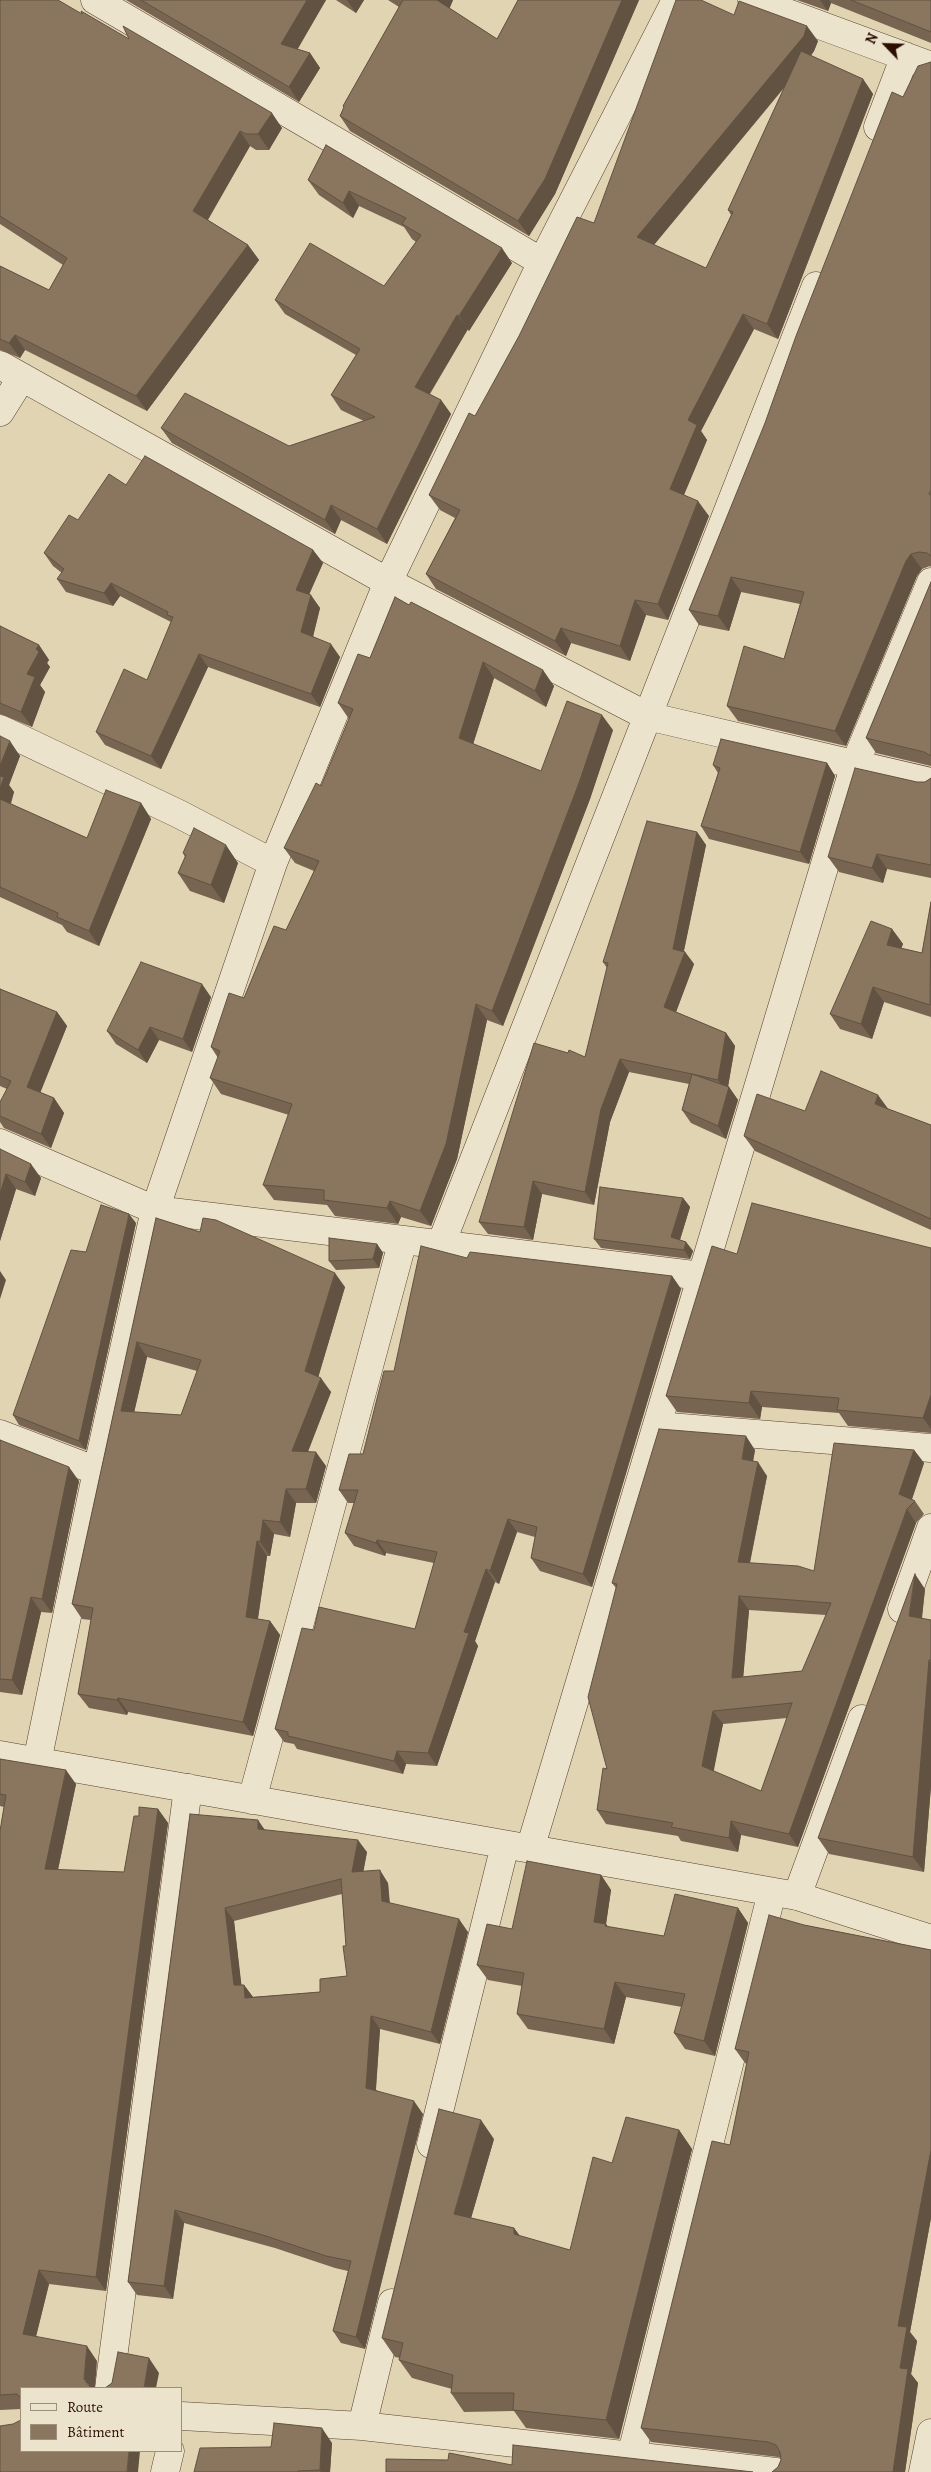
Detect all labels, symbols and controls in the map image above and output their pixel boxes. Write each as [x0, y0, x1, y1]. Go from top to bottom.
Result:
north arrow [861, 20, 911, 70]
text: N [861, 30, 883, 47]
legend [20, 2387, 182, 2452]
text: Route [67, 2397, 103, 2417]
text: Bâtiment [67, 2422, 125, 2442]

